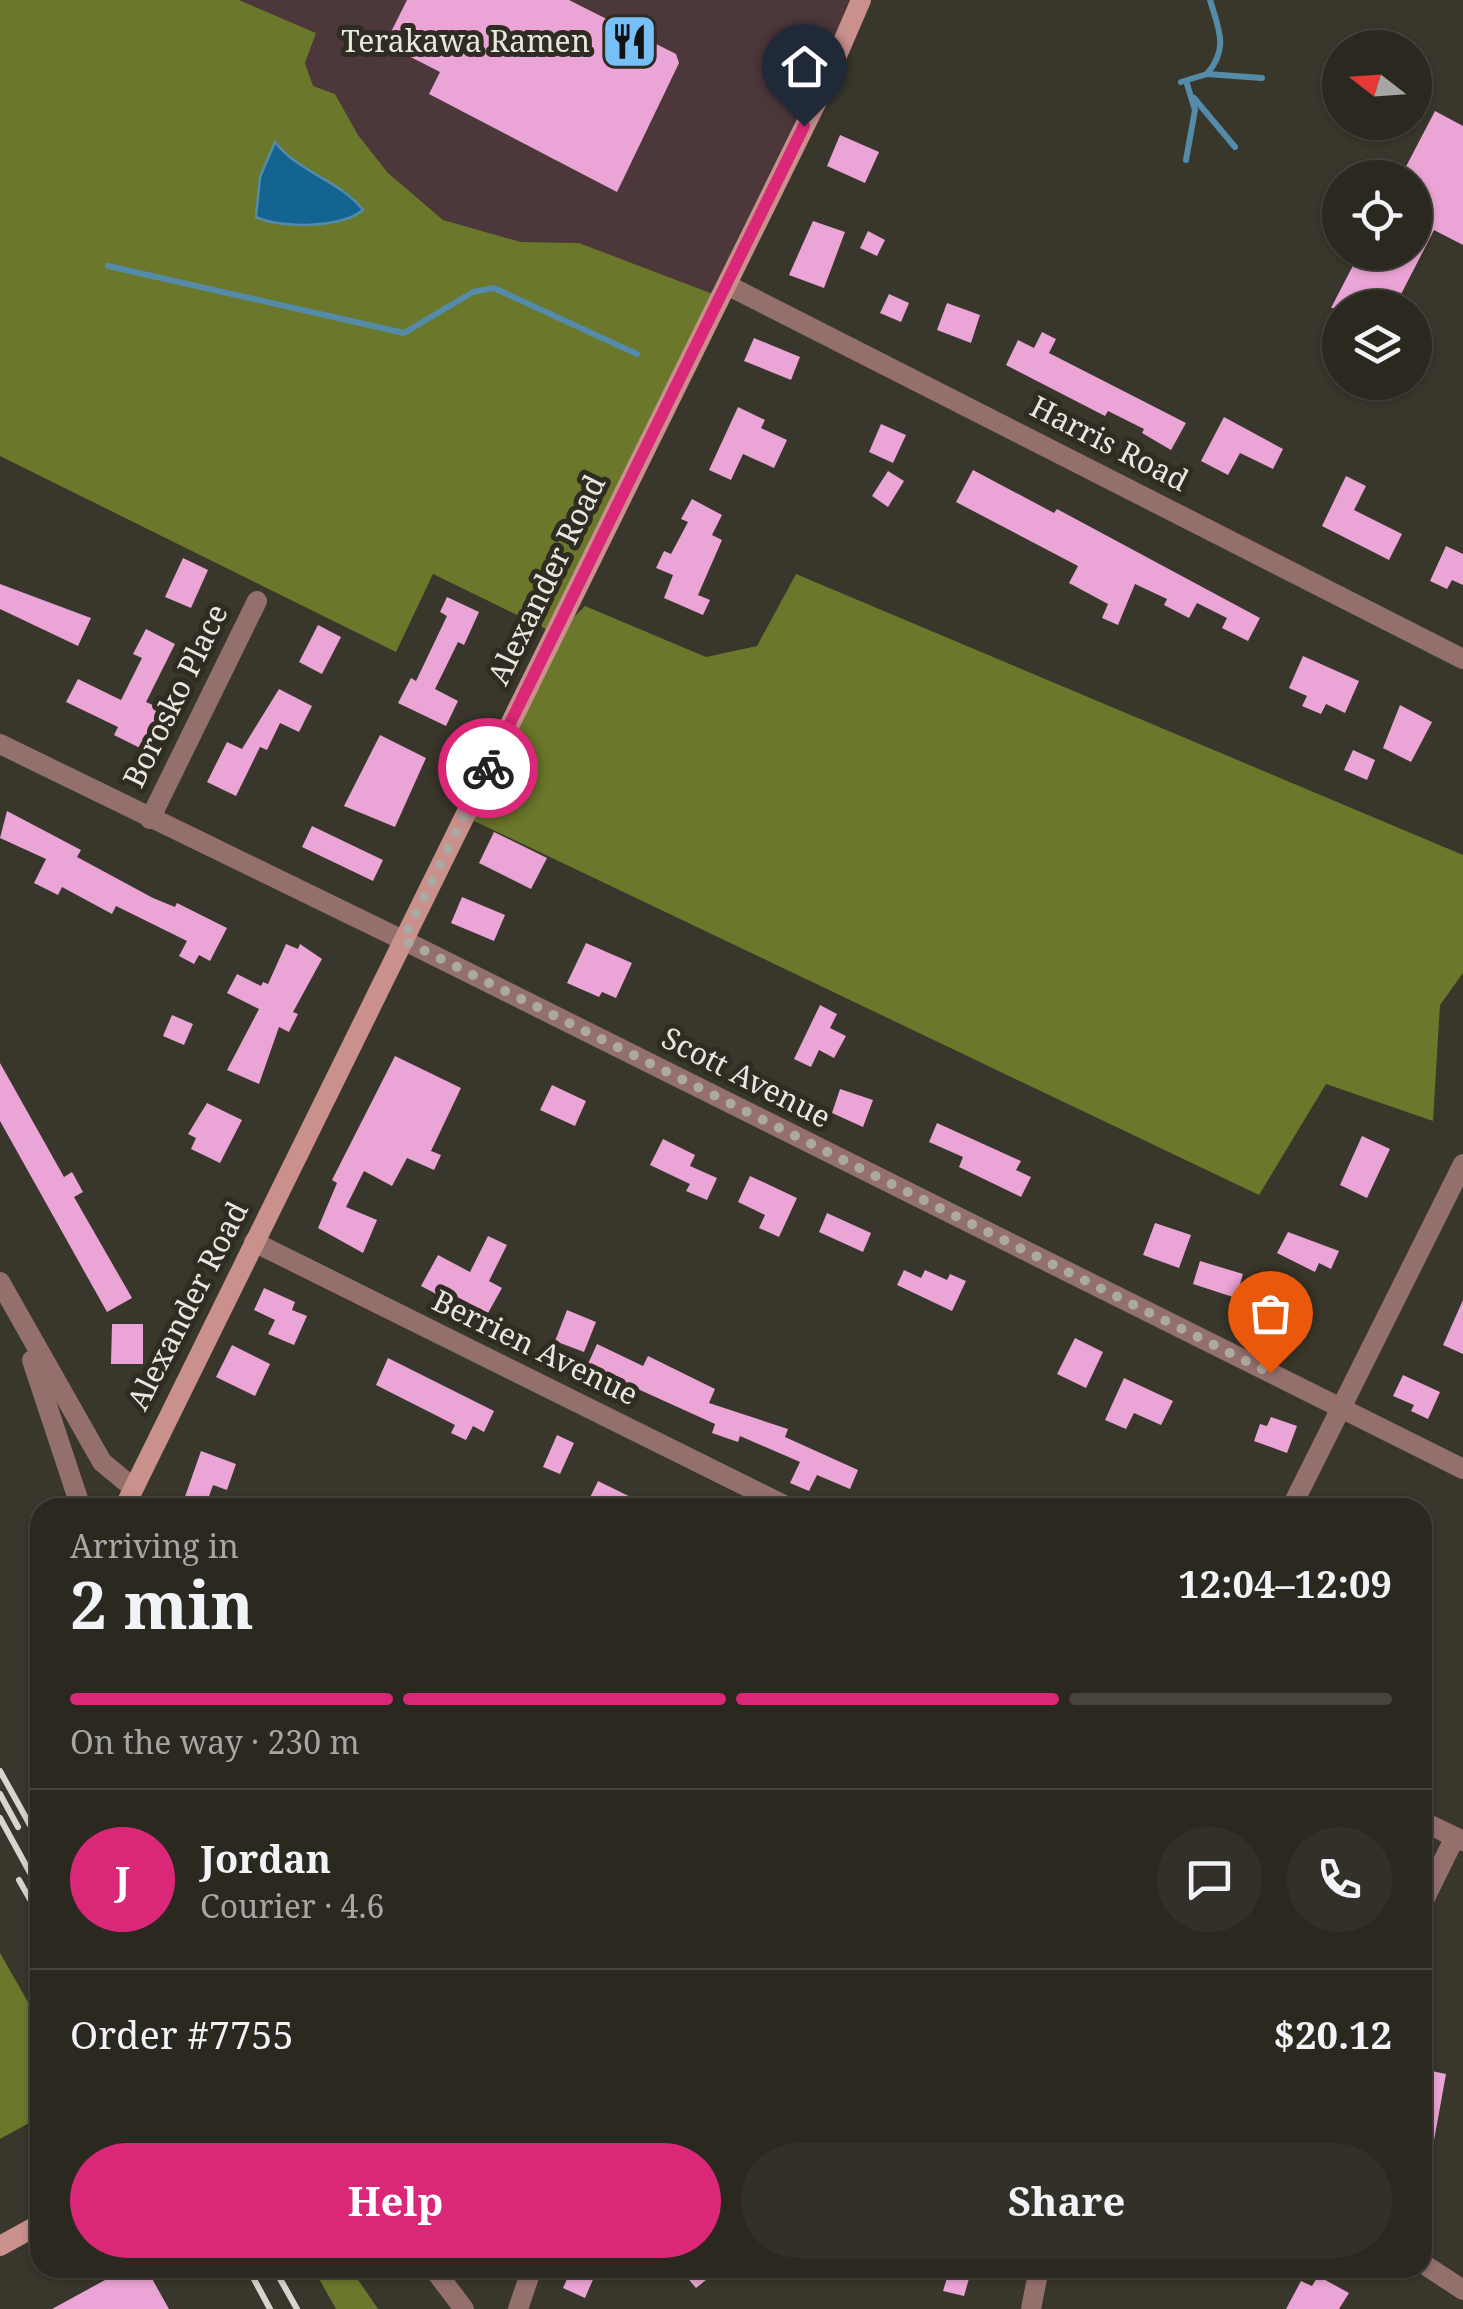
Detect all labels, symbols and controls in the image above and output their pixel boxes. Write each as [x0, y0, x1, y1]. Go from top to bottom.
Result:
restaurant icon: Terakawa Ramen [599, 12, 659, 72]
place label: Terakawa Ramen [341, 20, 590, 61]
pin [762, 24, 847, 127]
north arrow [1322, 30, 1432, 140]
map controls [1322, 30, 1432, 400]
icon: home [777, 39, 832, 94]
button: locate [1322, 160, 1432, 270]
button: layers [1322, 290, 1432, 400]
street label: Harris Road [1024, 385, 1196, 500]
street label: Alexander Road [477, 468, 614, 691]
street label: Borosko Place [113, 597, 237, 794]
courier [438, 718, 538, 818]
icon: bike [461, 741, 516, 796]
street label: Scott Avenue [655, 1017, 838, 1137]
street label: Alexander Road [116, 1194, 257, 1417]
pin [1228, 1271, 1313, 1374]
street label: Berrien Avenue [426, 1279, 645, 1414]
icon: bag [1243, 1286, 1298, 1341]
text: Arriving in [70, 1524, 239, 1567]
text: 12:04–12:09 [1178, 1557, 1392, 1609]
text: 2 min [70, 1560, 254, 1648]
text: On the way · 230 m [70, 1720, 360, 1763]
button: chat [1157, 1827, 1262, 1932]
button: phone [1287, 1827, 1392, 1932]
text: Jordan [200, 1832, 331, 1884]
text: J [115, 1853, 130, 1905]
text: Courier · 4.6 [200, 1884, 384, 1927]
text: Order #7755 [70, 2008, 294, 2060]
text: $20.12 [1273, 2008, 1392, 2060]
button: Help [70, 2143, 721, 2258]
button: Share [741, 2143, 1392, 2258]

